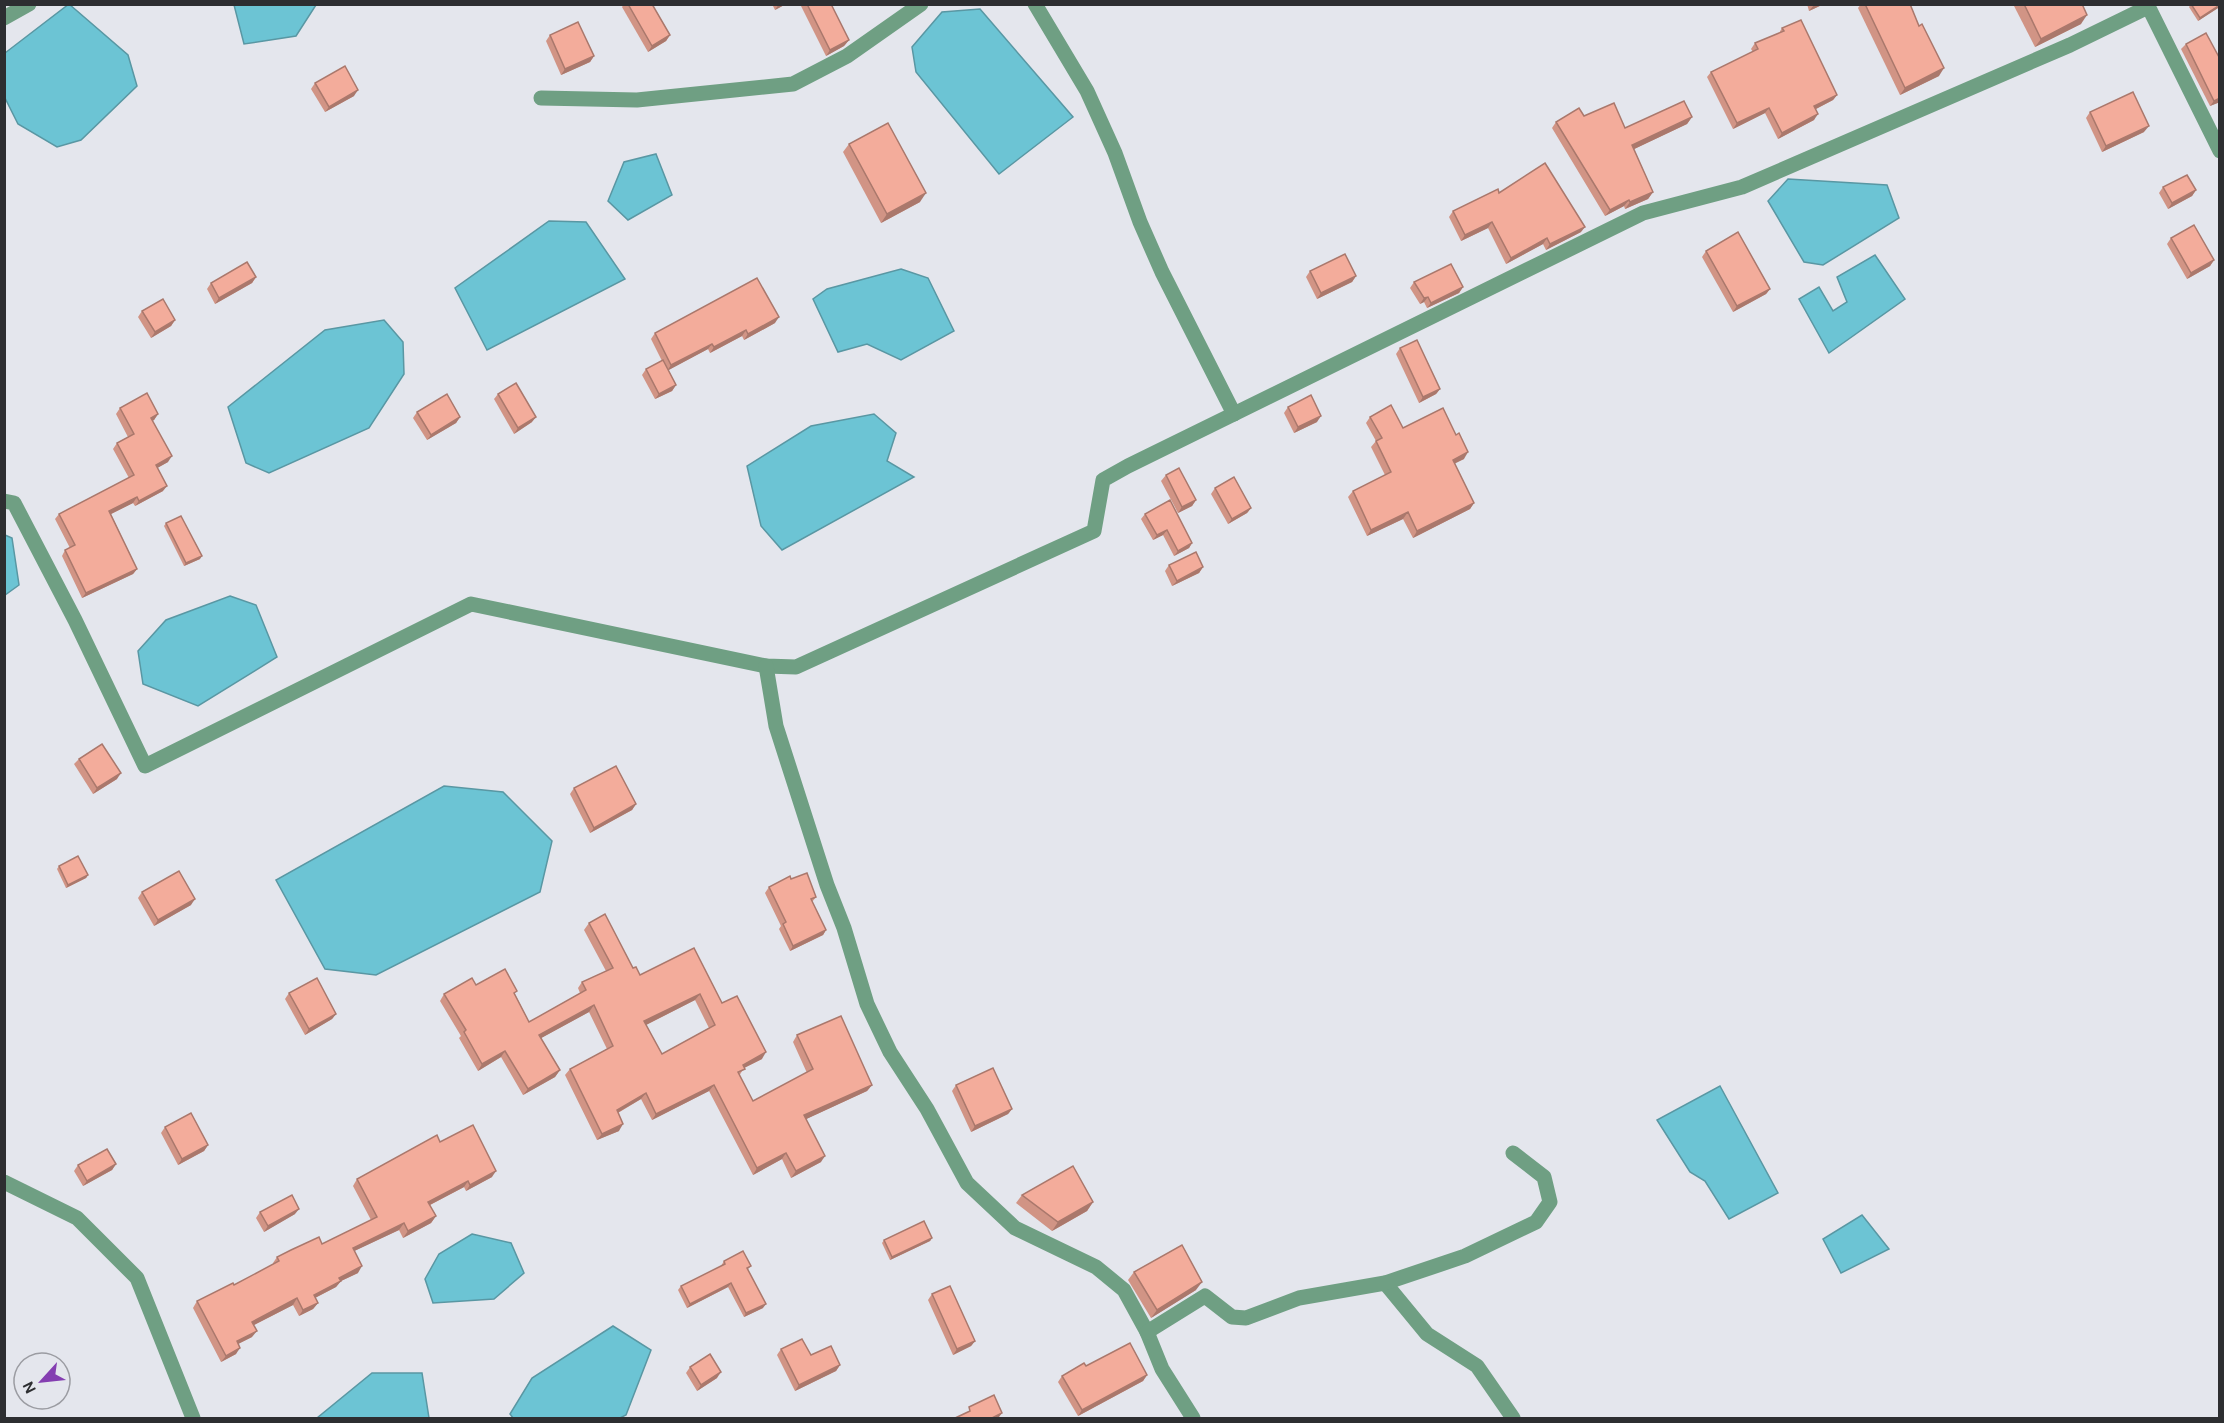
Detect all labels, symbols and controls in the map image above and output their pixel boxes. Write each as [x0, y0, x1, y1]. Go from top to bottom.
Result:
north arrow [12, 1351, 72, 1411]
text: N [18, 1378, 40, 1397]

